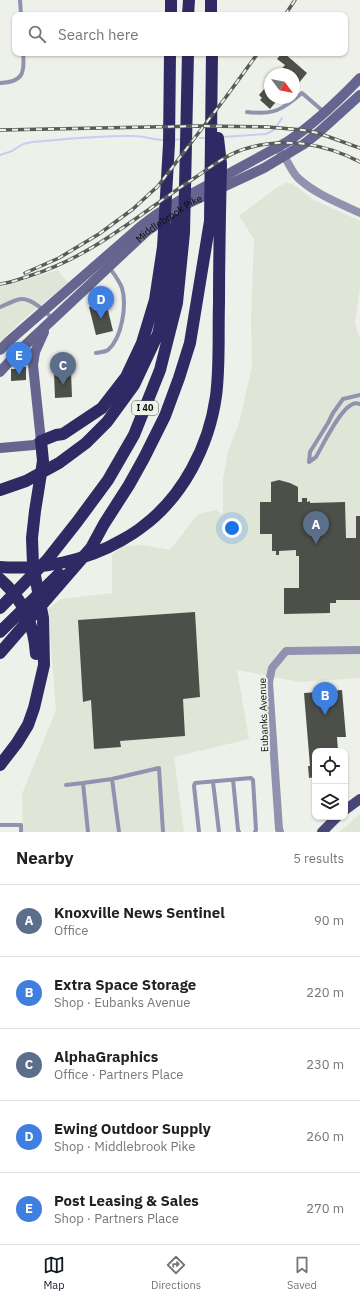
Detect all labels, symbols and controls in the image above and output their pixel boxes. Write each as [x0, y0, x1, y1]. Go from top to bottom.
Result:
search box [12, 12, 348, 56]
icon: search [26, 23, 48, 45]
text: Search here [58, 25, 138, 44]
north arrow [264, 68, 300, 104]
street label: Middlebrook Pike [133, 192, 205, 246]
pin: D [88, 286, 114, 319]
pin: E [6, 342, 32, 375]
pin: C [50, 352, 76, 385]
road number: I 40 [132, 401, 158, 415]
pin: A [303, 511, 329, 544]
your location [222, 518, 242, 538]
street label: Eubanks Avenue [256, 677, 271, 752]
pin: B [312, 682, 338, 715]
map controls [312, 748, 348, 820]
button: locate [312, 748, 348, 784]
button: layers [312, 784, 348, 820]
text: Nearby [16, 847, 74, 869]
text: 5 results [293, 850, 344, 867]
text: Knoxville News Sentinel [54, 903, 225, 922]
text: A [25, 912, 33, 929]
text: 90 m [314, 912, 344, 929]
text: Office [54, 922, 88, 939]
text: Extra Space Storage [54, 975, 196, 994]
text: B [25, 984, 33, 1001]
text: 220 m [306, 984, 344, 1001]
text: Shop · Eubanks Avenue [54, 994, 191, 1011]
text: AlphaGraphics [54, 1047, 158, 1066]
text: C [25, 1056, 33, 1073]
text: 230 m [306, 1056, 344, 1073]
text: Office · Partners Place [54, 1066, 183, 1083]
text: Ewing Outdoor Supply [54, 1119, 211, 1138]
text: D [24, 1128, 34, 1145]
text: 260 m [306, 1128, 344, 1145]
text: Shop · Middlebrook Pike [54, 1138, 195, 1155]
text: Post Leasing & Sales [54, 1191, 199, 1210]
text: E [25, 1200, 33, 1217]
text: 270 m [306, 1200, 344, 1217]
text: Shop · Partners Place [54, 1210, 179, 1227]
tab: Map [43, 1254, 65, 1292]
tab: Directions [151, 1254, 201, 1292]
tab: Saved [287, 1254, 317, 1292]

